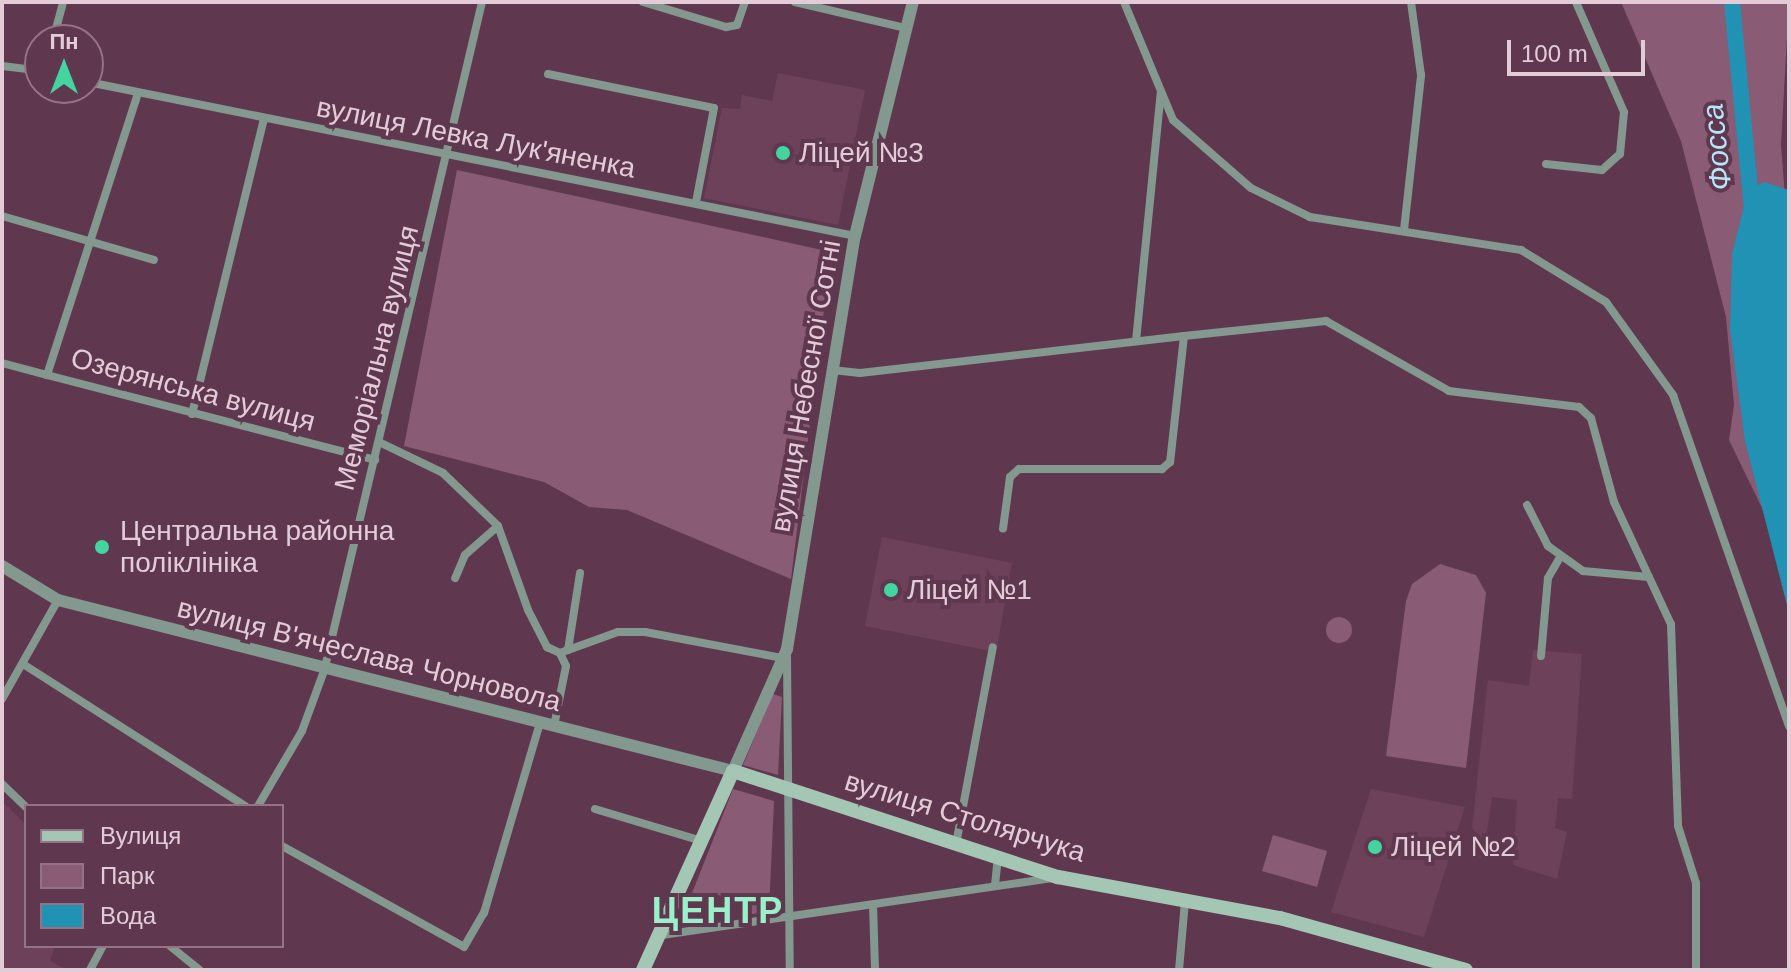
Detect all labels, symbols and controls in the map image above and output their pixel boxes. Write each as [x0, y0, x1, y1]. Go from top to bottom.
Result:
north arrow [24, 24, 104, 104]
scale bar [1511, 24, 1649, 74]
text: Пн [49, 29, 79, 54]
text: 100 m [1521, 40, 1588, 67]
street label: вулиця Левка Лук'яненка [314, 91, 638, 185]
water label: Фосса [1695, 102, 1739, 192]
place label: Ліцей №3 [799, 136, 924, 170]
marker: Ліцей №3 [774, 144, 792, 162]
street label: Меморіальна вулиця [328, 222, 426, 494]
street label: вулиця Небесної Сотні [764, 238, 848, 534]
street label: Озерянська вулиця [67, 341, 319, 439]
place label: Центральна районна поліклініка [120, 514, 394, 580]
marker: Центральна районна поліклініка [91, 536, 113, 558]
place label: Ліцей №1 [907, 573, 1032, 607]
marker: Ліцей №1 [882, 581, 900, 599]
street label: вулиця В'ячеслава Чорновола [174, 591, 564, 719]
street label: вулиця Столярчука [841, 764, 1089, 870]
legend [24, 804, 284, 948]
text: Вулиця [100, 822, 181, 849]
place label: Ліцей №2 [1391, 830, 1516, 864]
marker: Ліцей №2 [1366, 838, 1384, 856]
text: Парк [100, 862, 154, 889]
district label: ЦЕНТР [652, 889, 784, 933]
text: Вода [100, 902, 156, 929]

